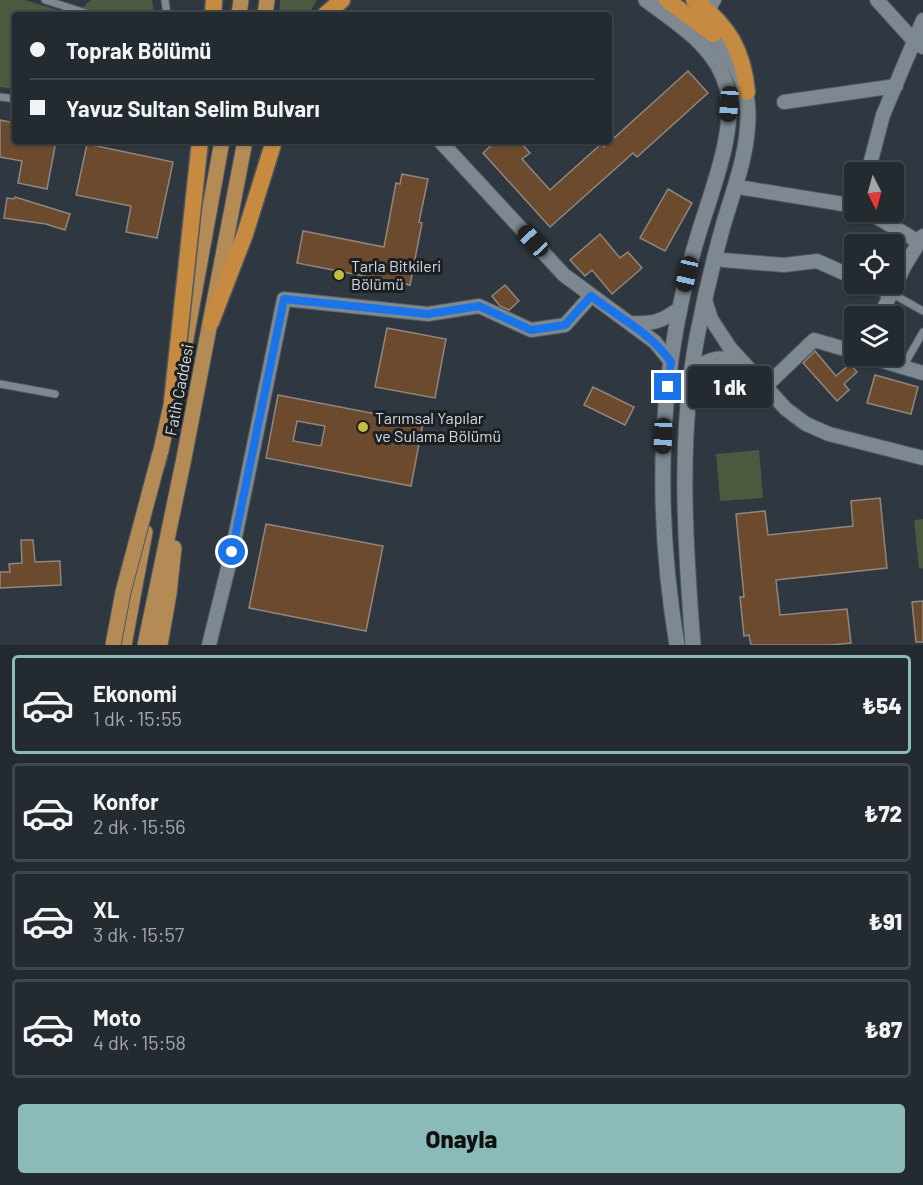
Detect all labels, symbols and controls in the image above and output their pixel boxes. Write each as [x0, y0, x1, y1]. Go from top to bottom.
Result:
text: Toprak Bölümü [66, 37, 211, 63]
car [719, 85, 739, 123]
text: Yavuz Sultan Selim Bulvarı [66, 95, 320, 121]
north arrow [844, 162, 904, 222]
map controls [844, 162, 904, 366]
car [514, 222, 552, 260]
button: locate [844, 234, 904, 294]
car [674, 254, 700, 294]
place label: Tarla Bitkileri Bölümü [351, 256, 441, 293]
marker: Tarla Bitkileri Bölümü [332, 268, 346, 282]
button: layers [844, 306, 904, 366]
street label: Fatih Caddesi [160, 343, 197, 437]
callout: 1 dk [689, 366, 773, 408]
route end [654, 373, 681, 400]
text: 1 dk [713, 375, 747, 399]
place label: Tarımsal Yapılar ve Sulama Bölümü [375, 408, 501, 445]
car [653, 418, 673, 454]
marker: Tarımsal Yapılar ve Sulama Bölümü [356, 420, 370, 434]
route start [218, 538, 245, 565]
icon: car [21, 678, 75, 732]
text: Ekonomi [93, 680, 177, 706]
text: ₺54 [862, 692, 902, 718]
text: 1 dk · 15:55 [93, 706, 182, 730]
icon: car [21, 786, 75, 840]
text: Konfor [93, 788, 159, 814]
text: ₺72 [864, 800, 902, 826]
text: 2 dk · 15:56 [93, 814, 186, 838]
icon: car [21, 894, 75, 948]
text: XL [93, 896, 119, 922]
text: ₺91 [869, 908, 902, 934]
text: 3 dk · 15:57 [93, 922, 184, 946]
icon: car [21, 1002, 75, 1056]
text: Moto [93, 1004, 141, 1030]
text: ₺87 [864, 1016, 902, 1042]
text: 4 dk · 15:58 [93, 1030, 186, 1054]
button: Onayla [18, 1104, 905, 1173]

